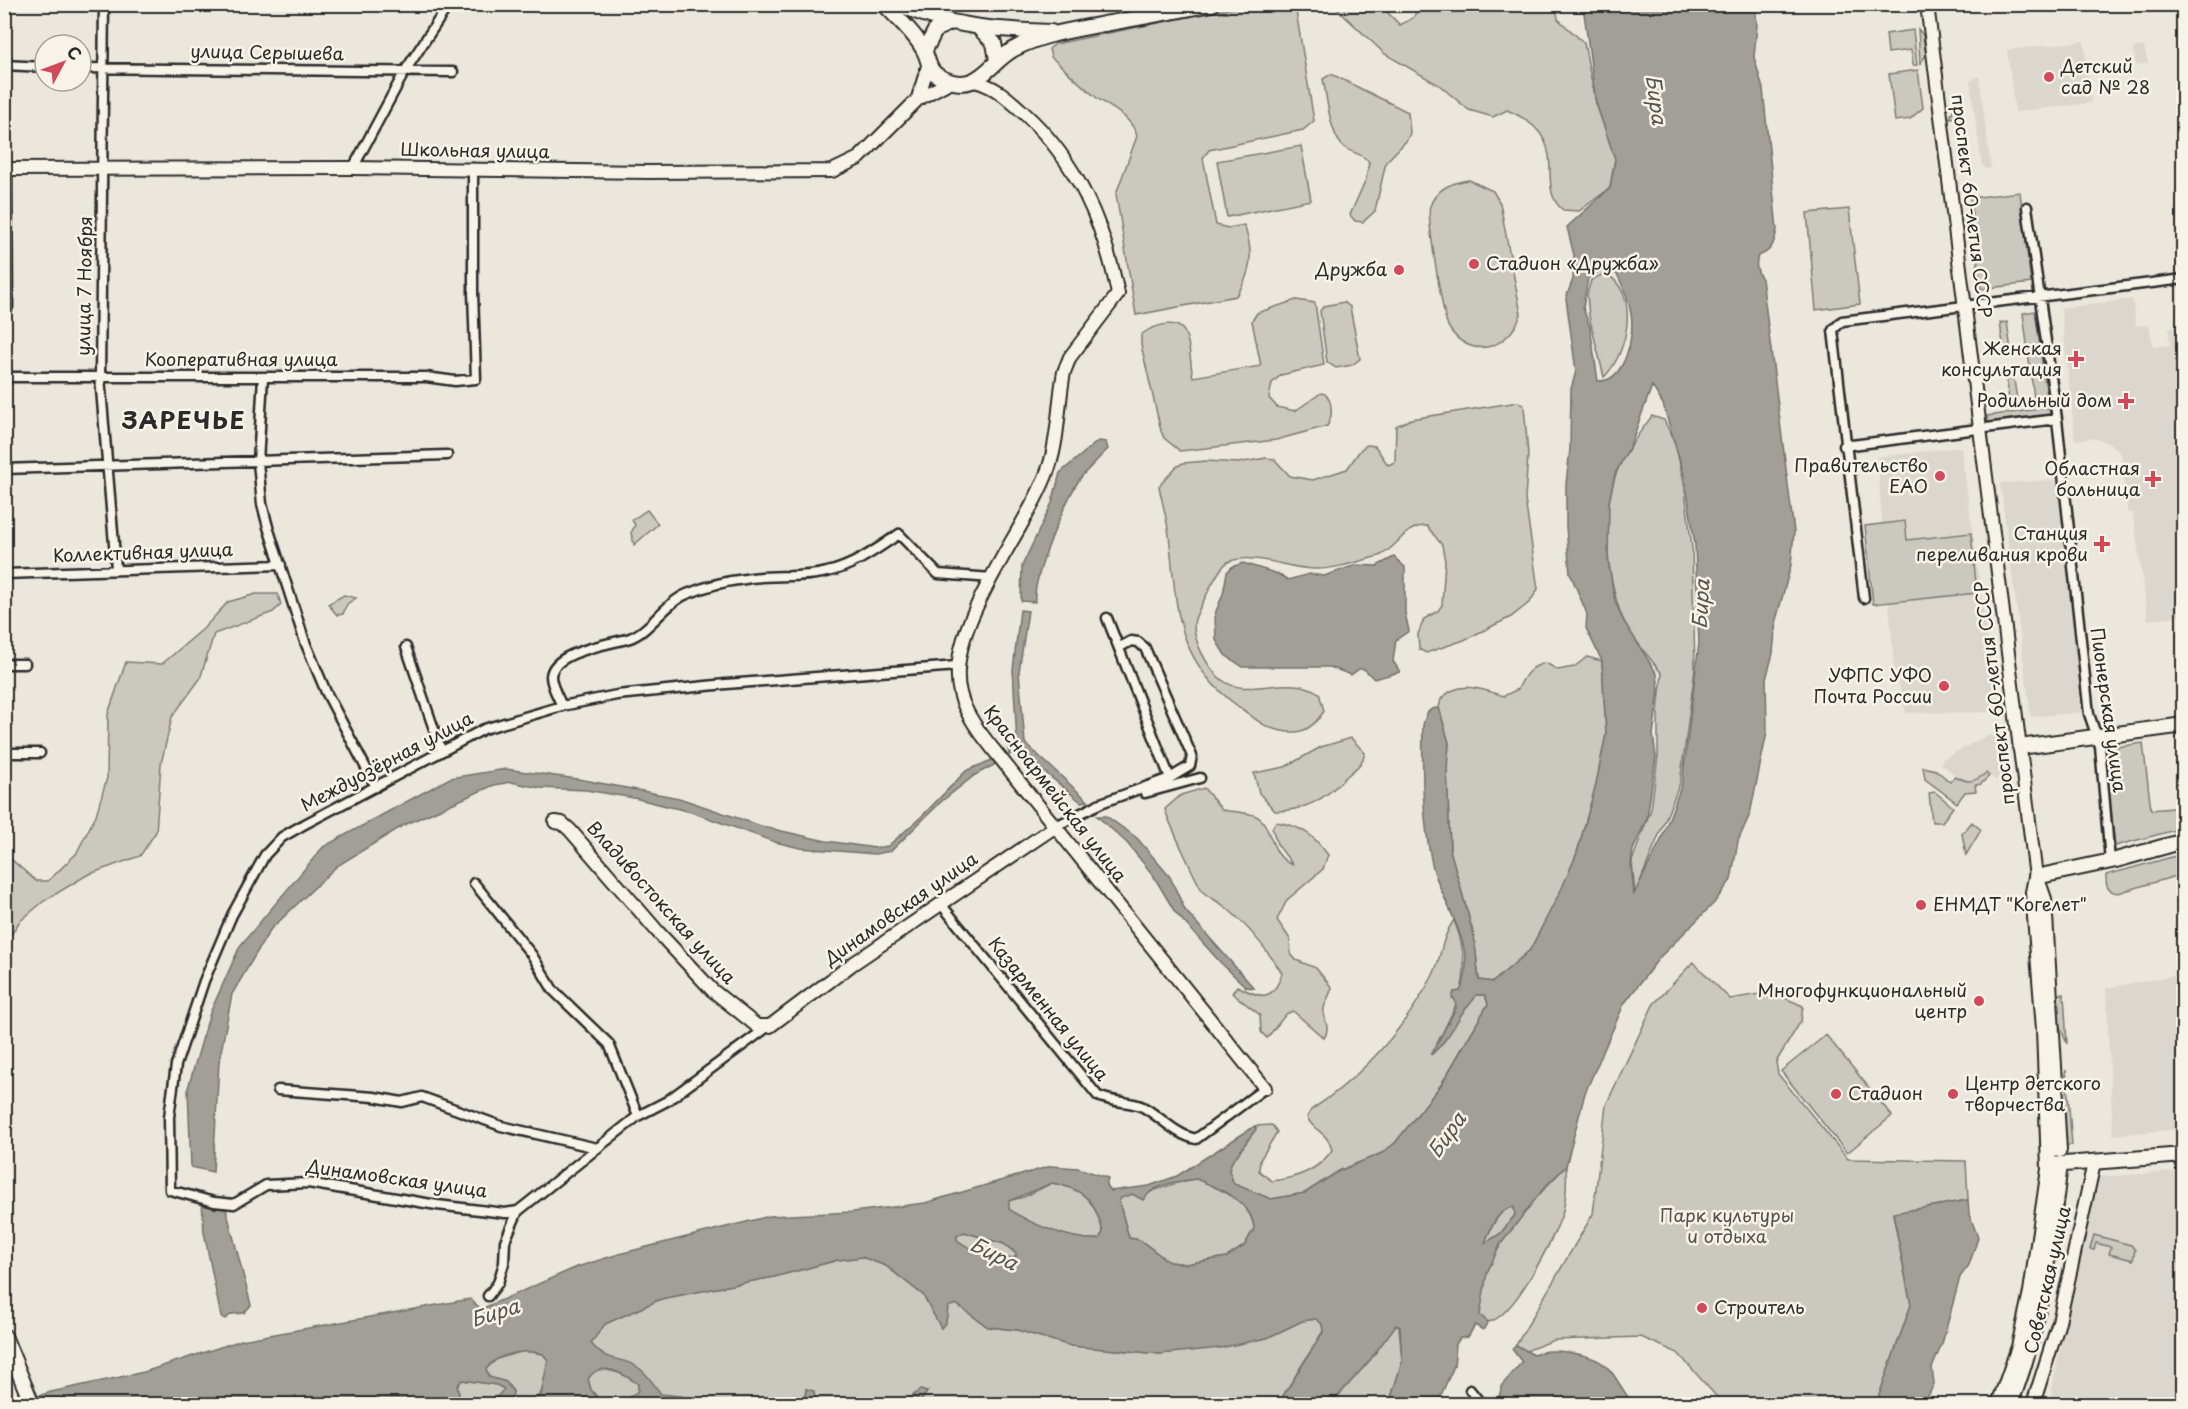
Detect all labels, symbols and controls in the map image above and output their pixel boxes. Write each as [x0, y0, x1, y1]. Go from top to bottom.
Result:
north arrow [33, 33, 93, 93]
street label: улица Серышева [190, 37, 345, 66]
text: С [62, 40, 88, 65]
place label: Детский сад № 28 [2060, 52, 2150, 100]
marker: Детский сад № 28 [2042, 70, 2056, 84]
water label: Бира [1639, 73, 1675, 128]
street label: проспект 60-летия СССР [1945, 92, 2000, 319]
street label: Школьная улица [400, 135, 551, 164]
street label: улица 7 Ноября [69, 216, 98, 356]
place label: Стадион «Дружба» [1486, 249, 1659, 276]
place label: Дружба [1315, 255, 1388, 282]
marker: Стадион «Дружба» [1467, 257, 1481, 271]
marker: Дружба [1392, 263, 1406, 277]
place label: Женская консультация [1941, 334, 2062, 382]
street label: Кооперативная улица [144, 345, 338, 372]
marker: Женская консультация [2067, 350, 2085, 368]
place label: Родильный дом [1977, 386, 2112, 413]
marker: Родильный дом [2117, 392, 2135, 410]
district label: ЗАРЕЧЬЕ [121, 401, 246, 437]
place label: Правительство ЕАО [1794, 451, 1928, 499]
place label: Областная больница [2044, 454, 2141, 502]
marker: Правительство ЕАО [1933, 469, 1947, 483]
marker: Областная больница [2144, 470, 2162, 488]
place label: Станция переливания крови [1916, 519, 2088, 567]
street label: Коллективная улица [53, 535, 234, 568]
marker: Станция переливания крови [2093, 535, 2111, 553]
water label: Бира [1684, 577, 1716, 629]
street label: проспект 60-летия СССР [1966, 580, 2021, 807]
street label: Пионерская улица [2085, 626, 2134, 794]
place label: УФПС УФО Почта России [1813, 661, 1932, 709]
marker: УФПС УФО Почта России [1937, 679, 1951, 693]
street label: Красноармейская улица [978, 699, 1134, 888]
street label: Междуозёрная улица [295, 703, 478, 818]
street label: Владивостокская улица [581, 814, 743, 990]
street label: Динамовская улица [817, 844, 983, 972]
place label: ЕНМДТ "Когелет" [1933, 890, 2087, 917]
marker: ЕНМДТ "Когелет" [1914, 898, 1928, 912]
street label: Казарменная улица [982, 930, 1116, 1086]
place label: Многофункциональный центр [1757, 976, 1967, 1024]
marker: Многофункциональный центр [1972, 994, 1986, 1008]
place label: Центр детского творчества [1965, 1069, 2101, 1117]
place label: Стадион [1848, 1079, 1923, 1106]
marker: Стадион [1829, 1087, 1843, 1101]
marker: Центр детского творчества [1946, 1087, 1960, 1101]
water label: Бира [1420, 1104, 1473, 1163]
street label: Динамовская улица [304, 1151, 490, 1204]
park label: Парк культуры и отдыха [1660, 1201, 1794, 1249]
street label: Советская улица [2016, 1202, 2077, 1356]
water label: Бира [966, 1229, 1024, 1278]
water label: Бира [467, 1290, 524, 1334]
place label: Строитель [1714, 1293, 1805, 1320]
marker: Строитель [1695, 1301, 1709, 1315]

